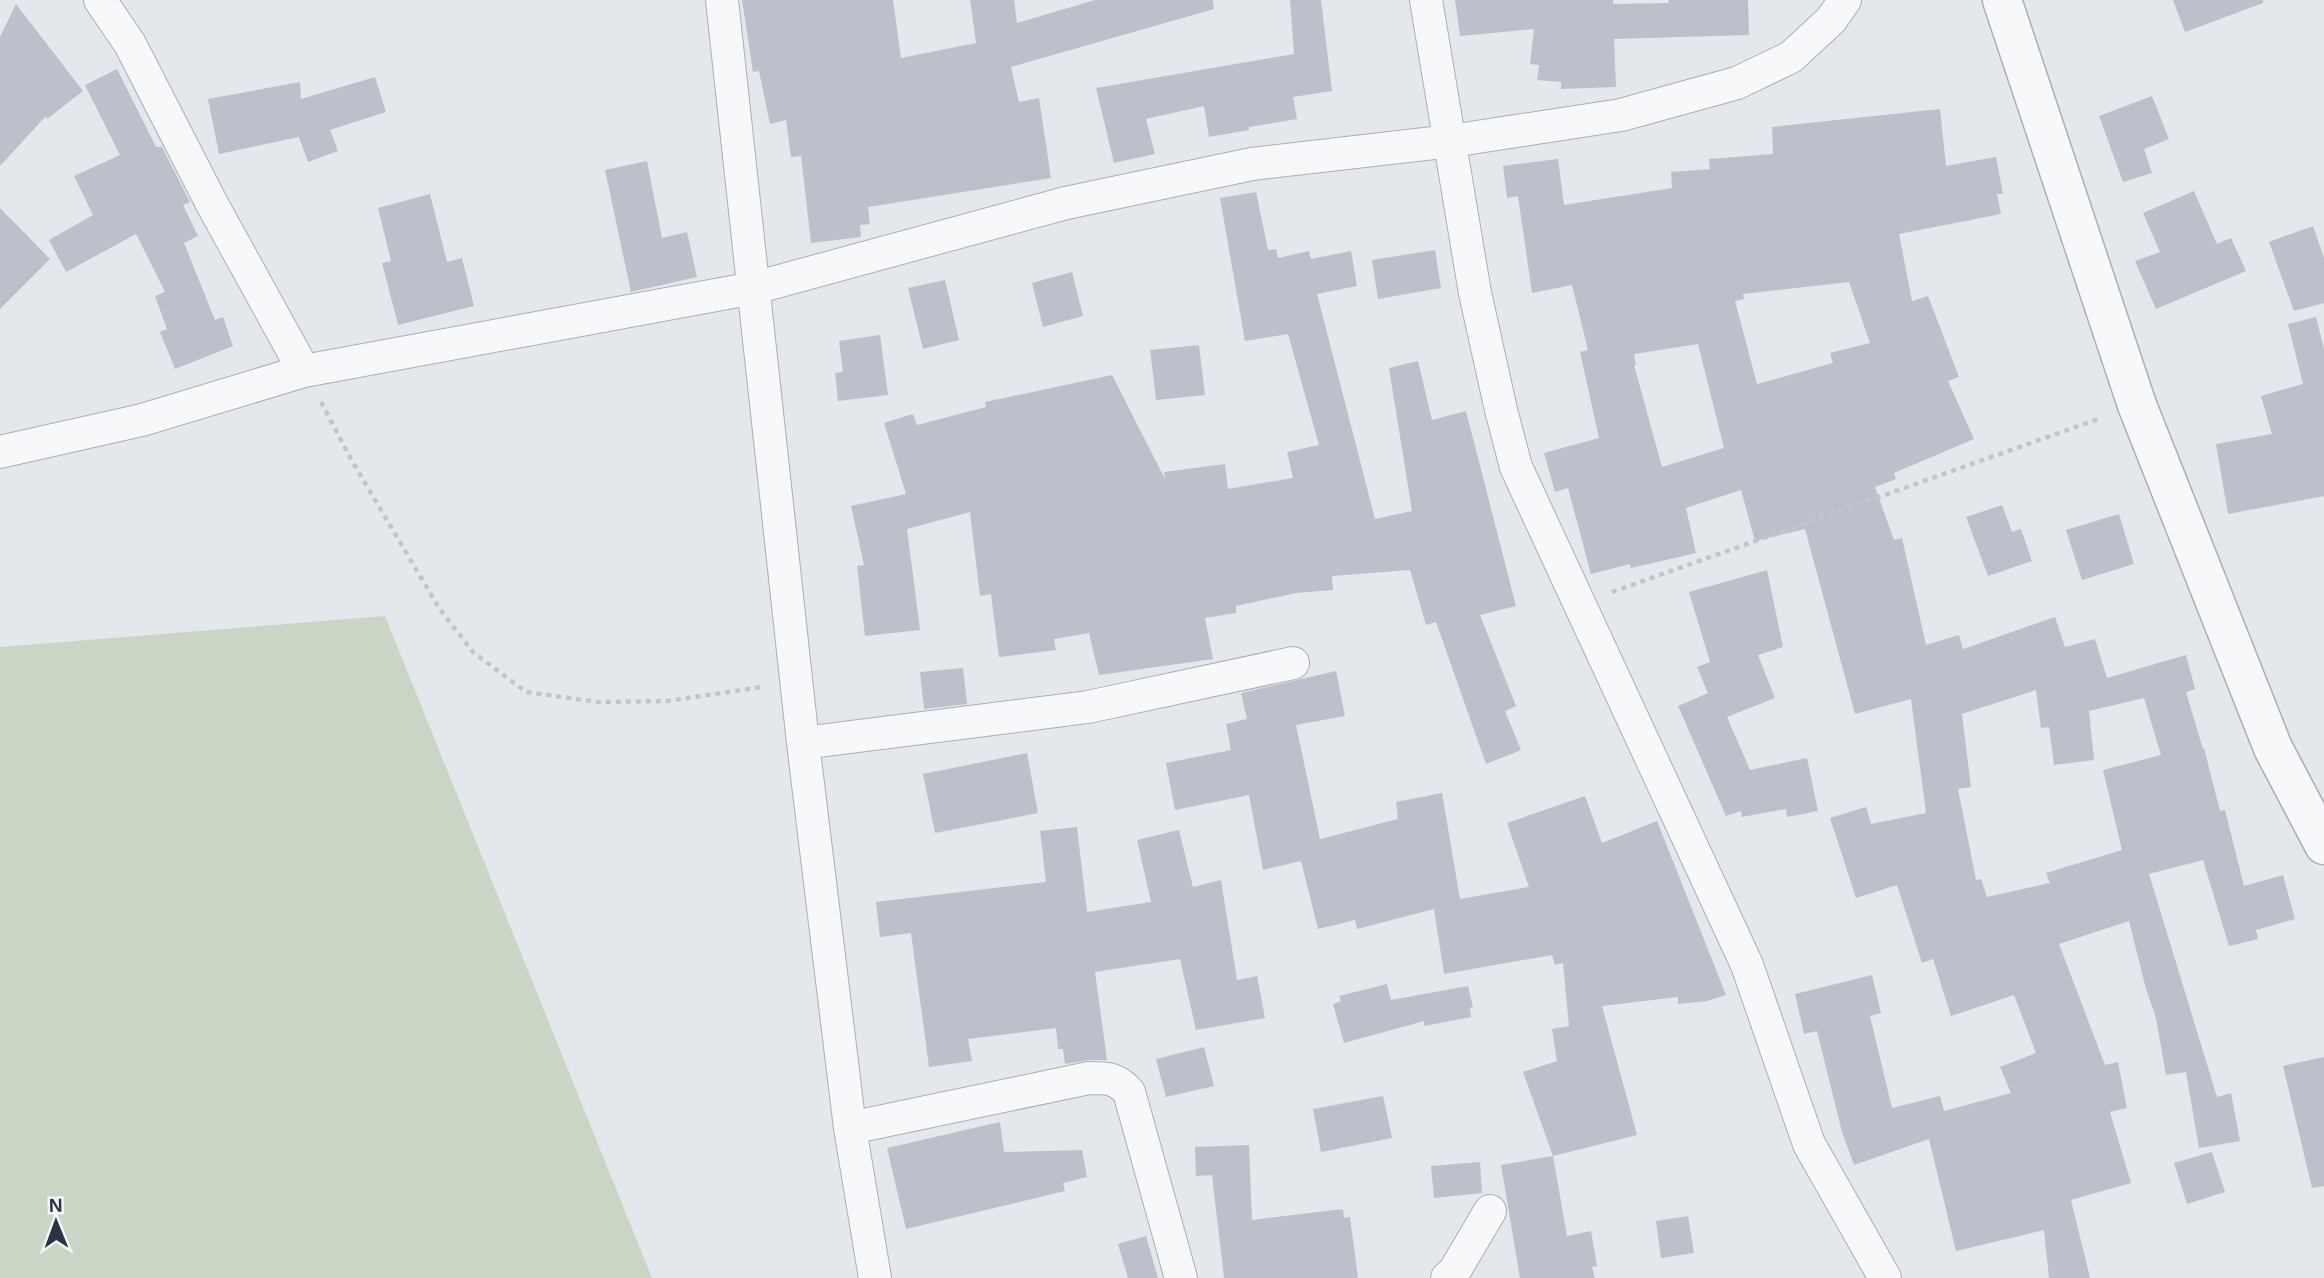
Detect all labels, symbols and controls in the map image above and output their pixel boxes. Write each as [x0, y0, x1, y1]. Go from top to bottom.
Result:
north arrow [21, 1187, 91, 1257]
text: N [49, 1195, 63, 1216]

